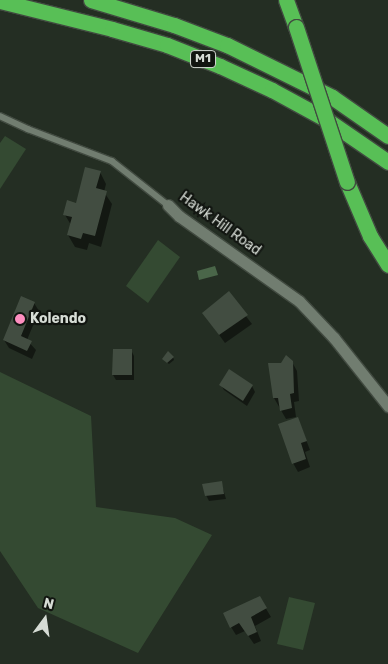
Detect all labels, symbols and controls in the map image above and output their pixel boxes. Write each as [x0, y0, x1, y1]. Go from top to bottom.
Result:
road number: M1 [189, 50, 217, 68]
street label: Hawk Hill Road [176, 189, 264, 259]
place label: Kolendo [30, 311, 86, 327]
marker: Kolendo [14, 313, 26, 325]
north arrow [20, 594, 70, 644]
text: N [42, 594, 56, 613]

